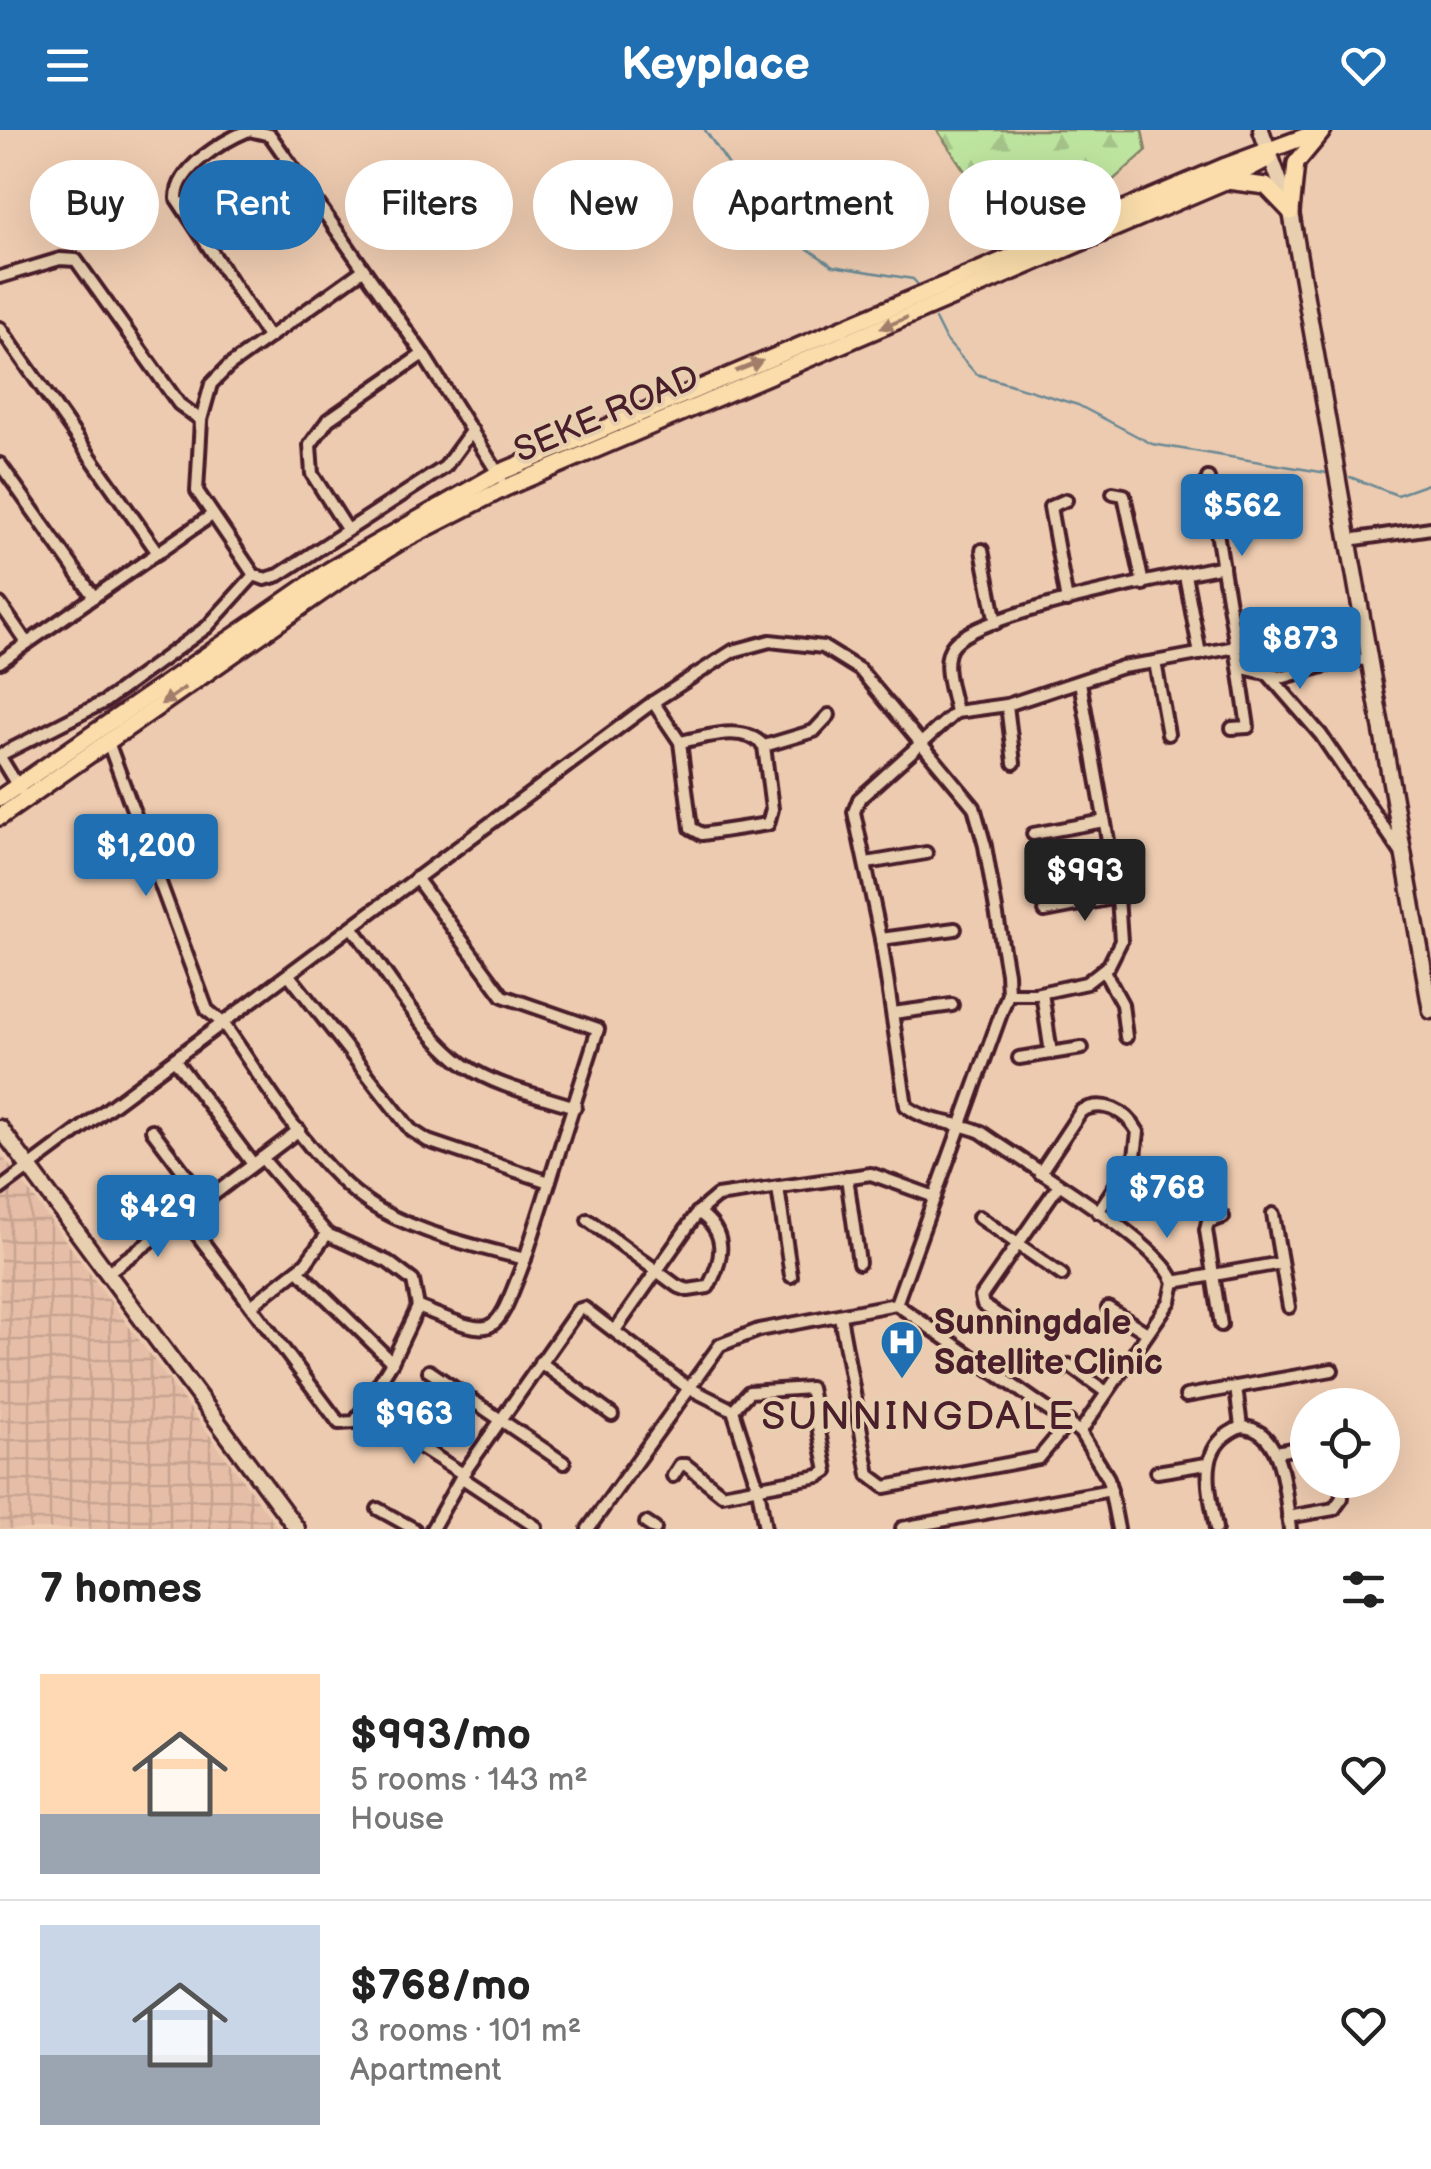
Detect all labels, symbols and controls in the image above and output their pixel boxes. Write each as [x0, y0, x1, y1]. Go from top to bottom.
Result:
icon: menu [40, 38, 95, 93]
text: Keyplace [621, 38, 810, 93]
icon: heart [1336, 38, 1391, 93]
chip: Buy [30, 160, 159, 250]
chip: Rent [179, 160, 325, 250]
chip: Filters [345, 160, 513, 250]
chip: New [533, 160, 673, 250]
chip: Apartment [693, 160, 929, 250]
chip: House [949, 160, 1121, 250]
one-way arrow [879, 315, 909, 331]
street label: SEKE ROAD [508, 356, 706, 473]
one-way arrow [734, 358, 764, 374]
pin: $562 [1183, 474, 1301, 559]
text: $562 [1203, 487, 1281, 526]
pin: $873 [1241, 607, 1359, 692]
text: $873 [1262, 620, 1338, 659]
one-way arrow [160, 686, 186, 705]
pin: $1,200 [65, 814, 227, 899]
text: $1,200 [96, 827, 196, 866]
pin: $993 [1026, 839, 1144, 924]
text: $993 [1046, 852, 1124, 891]
pin: $768 [1108, 1156, 1226, 1241]
text: $768 [1128, 1169, 1206, 1208]
pin: $429 [99, 1175, 217, 1260]
text: $429 [119, 1188, 197, 1227]
place label: Sunningdale Satellite Clinic [934, 1302, 1163, 1385]
hospital icon: Sunningdale Satellite Clinic [879, 1319, 925, 1380]
pin: $963 [355, 1382, 473, 1467]
map controls [1290, 1388, 1400, 1498]
button: locate [1290, 1388, 1400, 1498]
district label: SUNNINGDALE [761, 1393, 1077, 1441]
text: $963 [375, 1395, 453, 1434]
icon: filters [1336, 1562, 1391, 1617]
text: 7 homes [40, 1564, 202, 1615]
text: $993/mo [350, 1710, 531, 1761]
icon: home [120, 1714, 240, 1834]
icon: heart [1336, 1747, 1391, 1802]
text: 5 rooms · 143 m² [350, 1761, 588, 1800]
text: House [350, 1800, 444, 1839]
text: $768/mo [350, 1961, 531, 2012]
icon: home [120, 1965, 240, 2085]
icon: heart [1336, 1998, 1391, 2053]
text: 3 rooms · 101 m² [350, 2012, 581, 2051]
text: Apartment [350, 2051, 501, 2090]

